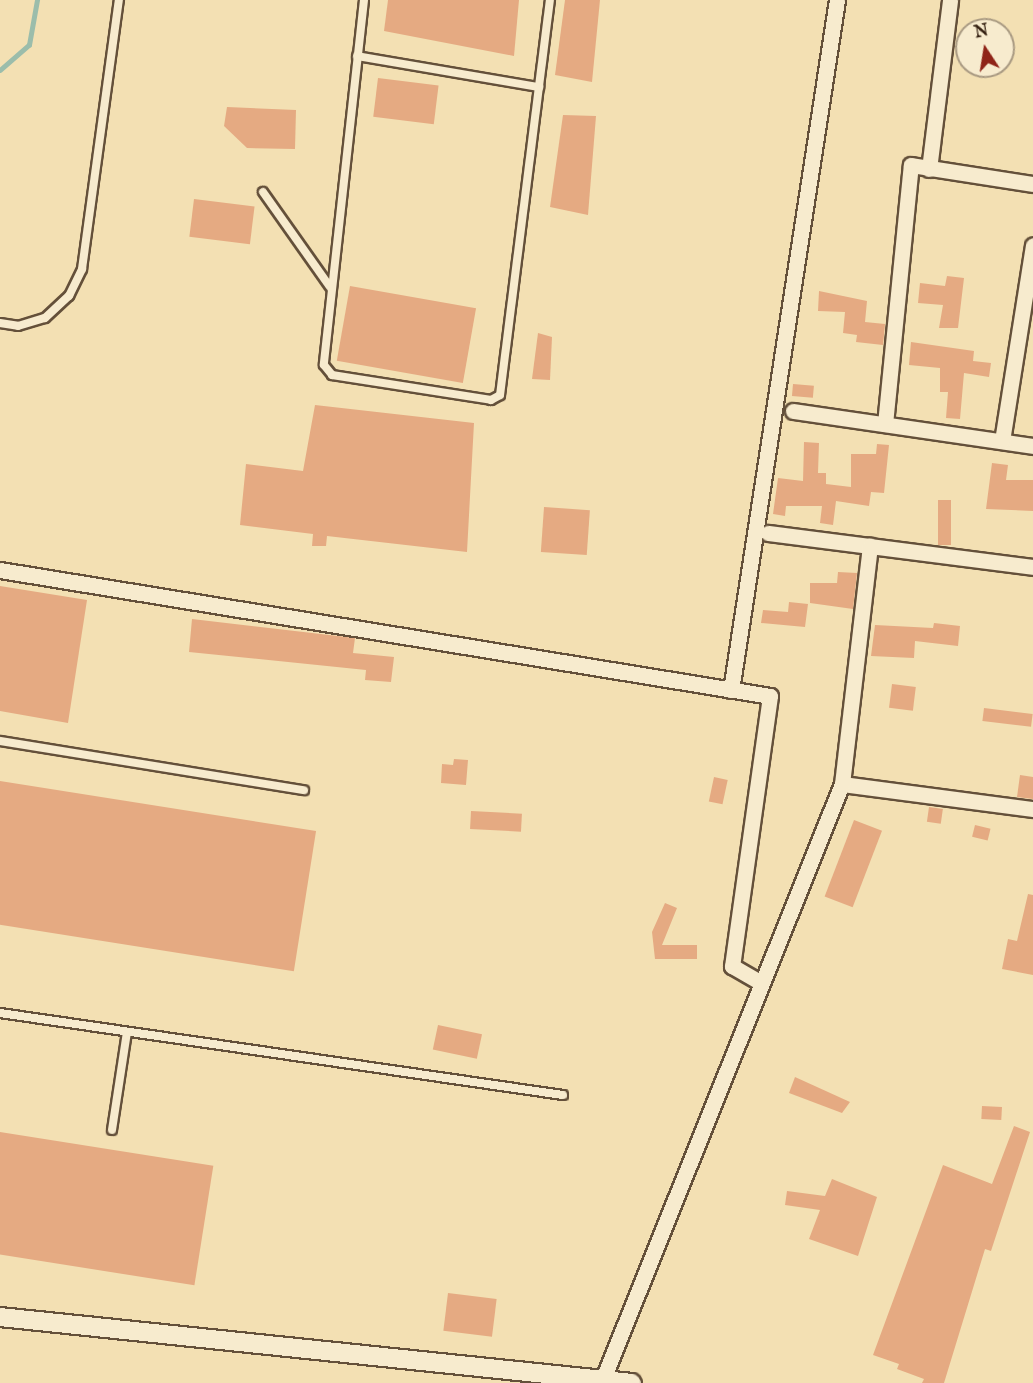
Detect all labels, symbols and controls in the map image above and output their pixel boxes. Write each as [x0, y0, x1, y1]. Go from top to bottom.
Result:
north arrow [955, 18, 1015, 78]
text: N [973, 21, 991, 44]

